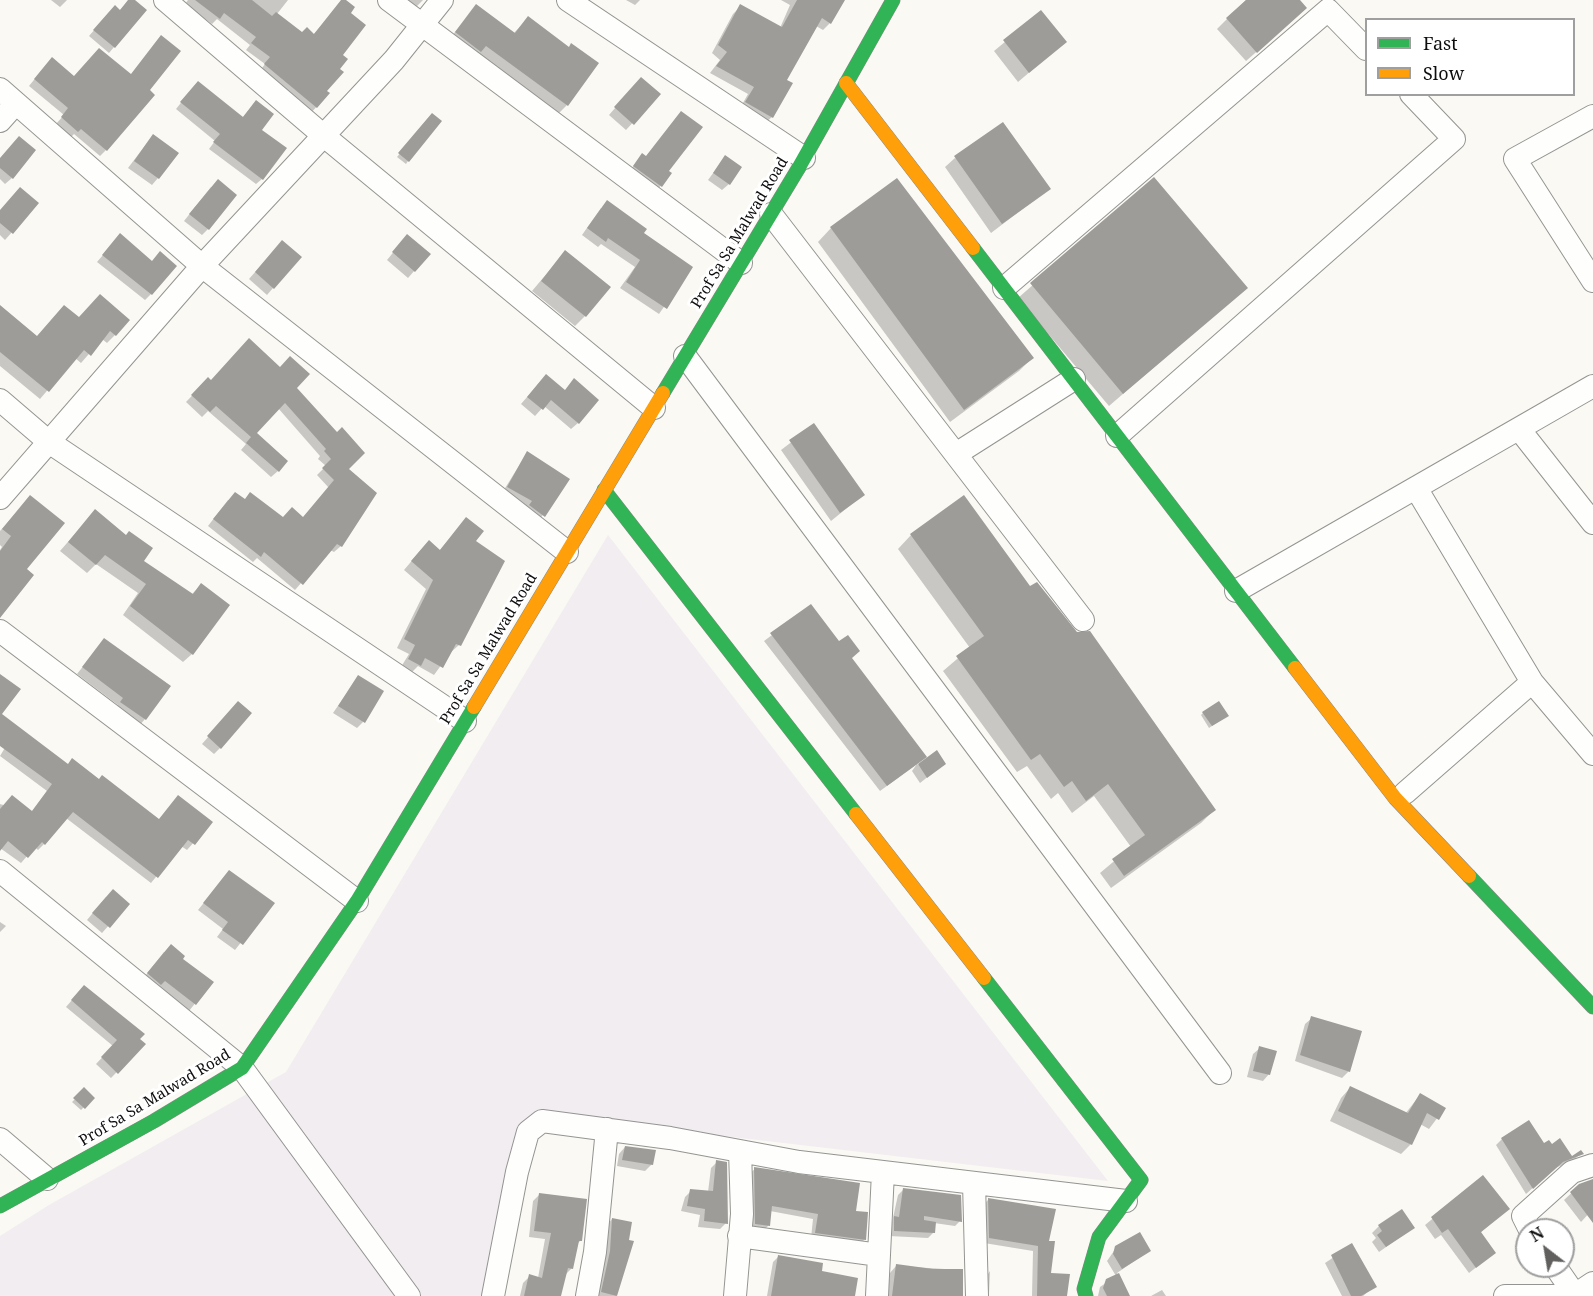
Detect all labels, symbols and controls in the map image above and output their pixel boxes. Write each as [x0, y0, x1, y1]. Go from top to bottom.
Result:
legend [1365, 18, 1575, 96]
text: Fast [1423, 31, 1458, 55]
text: Slow [1423, 61, 1464, 85]
street label: Prof Sa Sa Malwad Road [688, 154, 792, 312]
street label: Prof Sa Sa Malwad Road [437, 570, 541, 728]
street label: Prof Sa Sa Malwad Road [76, 1046, 234, 1150]
north arrow [1515, 1218, 1575, 1278]
text: N [1526, 1222, 1548, 1247]

